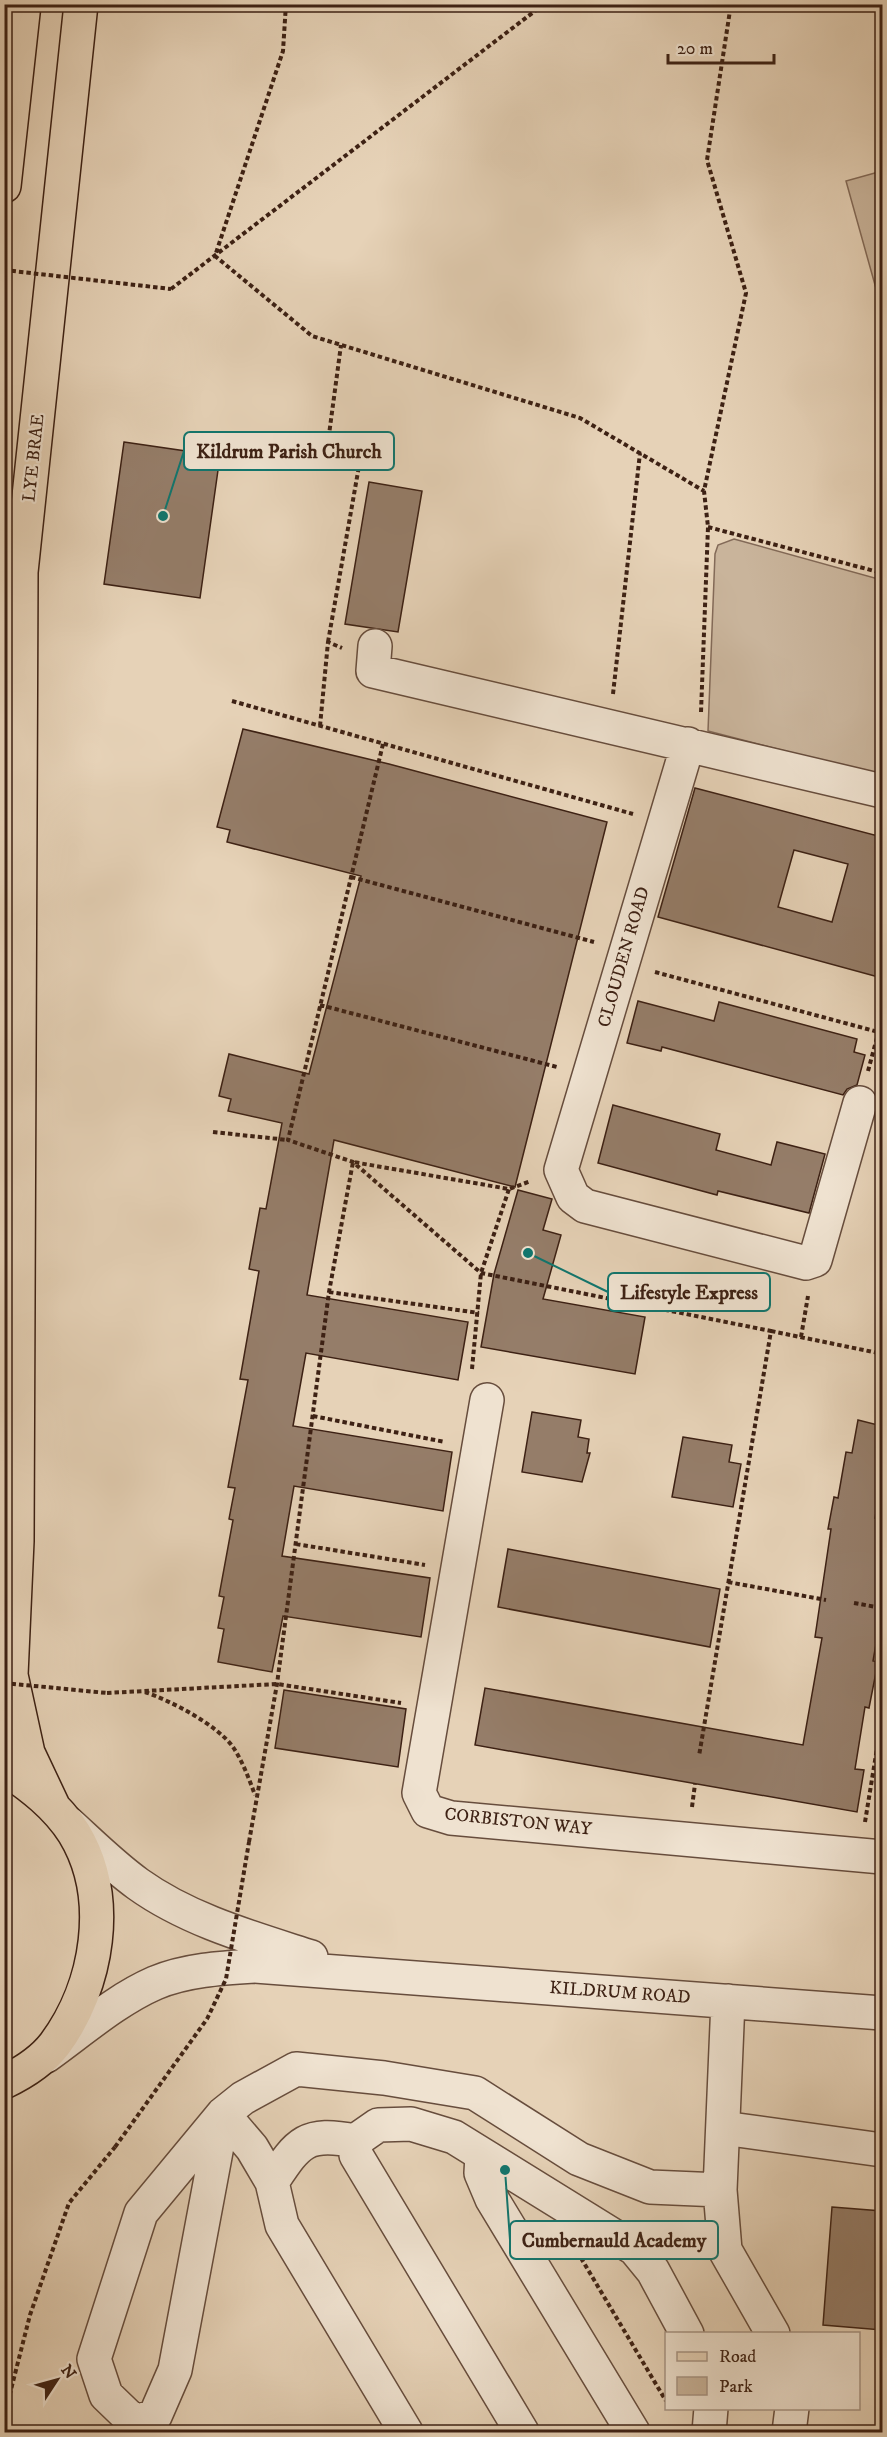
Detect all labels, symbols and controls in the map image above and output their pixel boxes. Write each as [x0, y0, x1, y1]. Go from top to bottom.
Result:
scale bar [668, 27, 774, 65]
text: 20 m [677, 38, 713, 60]
street label: LYE BRAE [18, 413, 50, 503]
callout: Kildrum Parish Church [184, 432, 394, 470]
text: Kildrum Parish Church [196, 440, 382, 465]
street label: CLOUDEN ROAD [593, 884, 655, 1030]
callout: Lifestyle Express [608, 1273, 770, 1311]
text: Lifestyle Express [620, 1281, 758, 1306]
street label: CORBISTON WAY [443, 1803, 593, 1841]
street label: KILDRUM ROAD [549, 1977, 691, 2009]
callout: Cumbernauld Academy [510, 2221, 718, 2259]
text: Cumbernauld Academy [522, 2229, 707, 2254]
legend [665, 2332, 860, 2410]
text: Road [719, 2346, 756, 2368]
north arrow [27, 2350, 87, 2410]
text: N [56, 2361, 80, 2383]
text: Park [719, 2376, 753, 2398]

